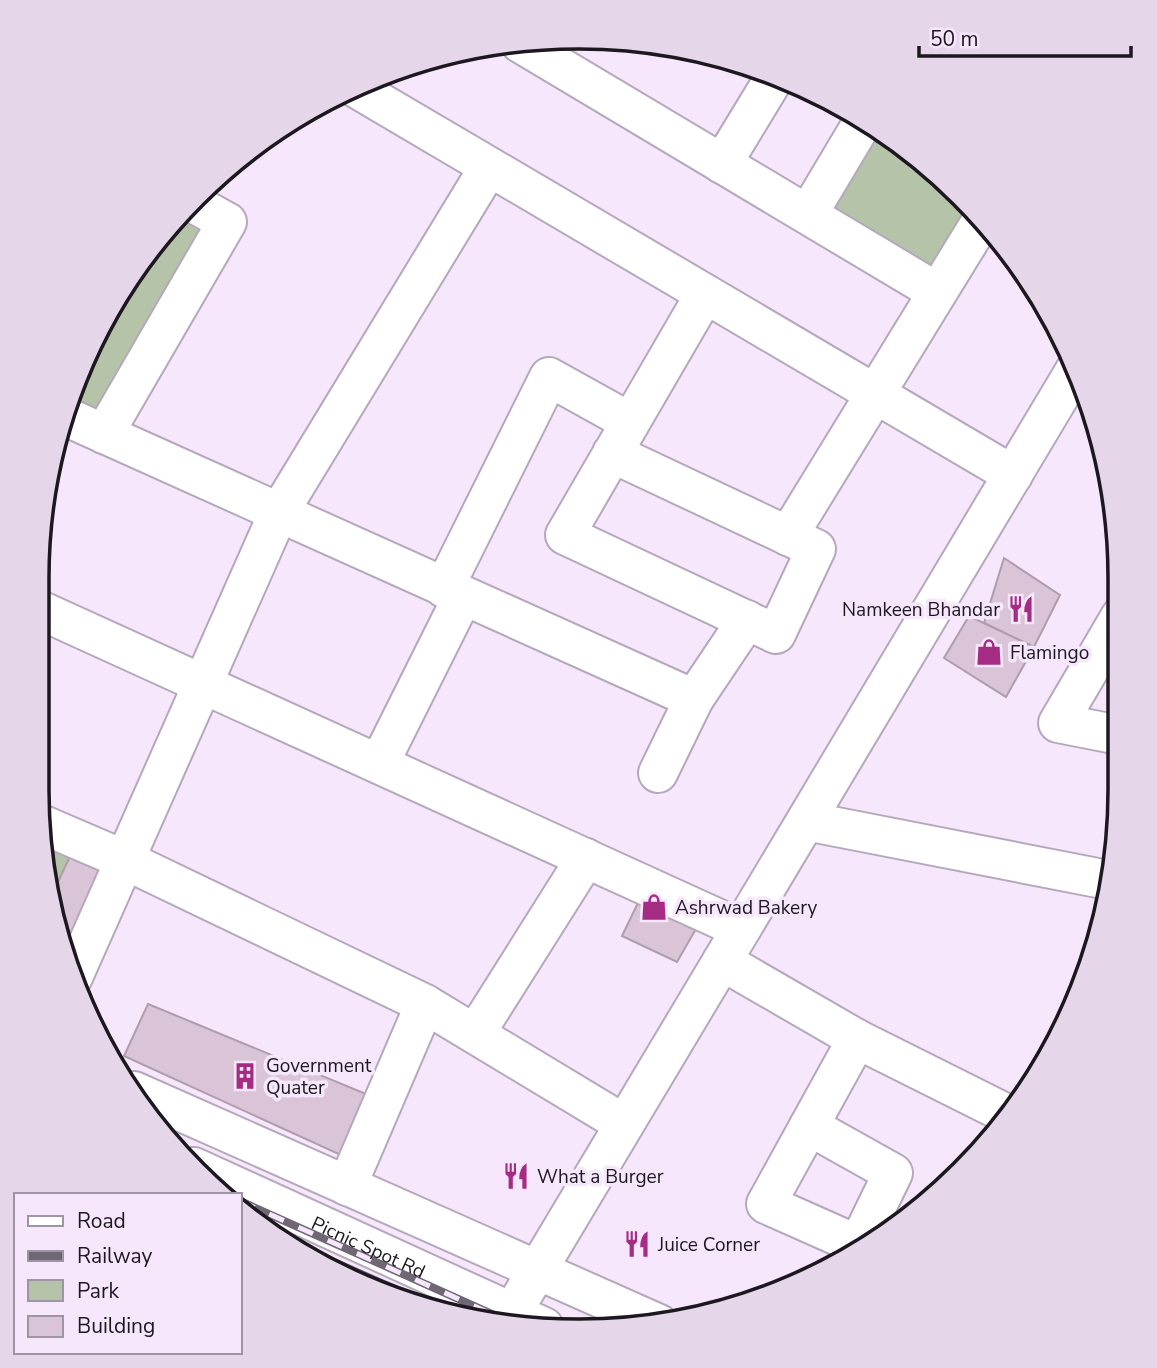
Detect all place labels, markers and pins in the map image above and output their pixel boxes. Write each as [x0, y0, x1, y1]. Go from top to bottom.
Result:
restaurant icon: Namkeen Bhandar [1006, 594, 1036, 624]
place label: Namkeen Bhandar [842, 597, 1000, 623]
shop icon: Flamingo [974, 637, 1004, 667]
place label: Flamingo [1010, 640, 1089, 666]
shop icon: Ashrwad Bakery [639, 892, 669, 922]
place label: Ashrwad Bakery [675, 895, 818, 921]
place label: Government Quater [266, 1053, 372, 1101]
building icon: Government Quater [230, 1061, 260, 1091]
restaurant icon: What a Burger [501, 1161, 531, 1191]
place label: What a Burger [537, 1164, 664, 1190]
restaurant icon: Juice Corner [622, 1229, 652, 1259]
place label: Juice Corner [657, 1232, 760, 1258]

